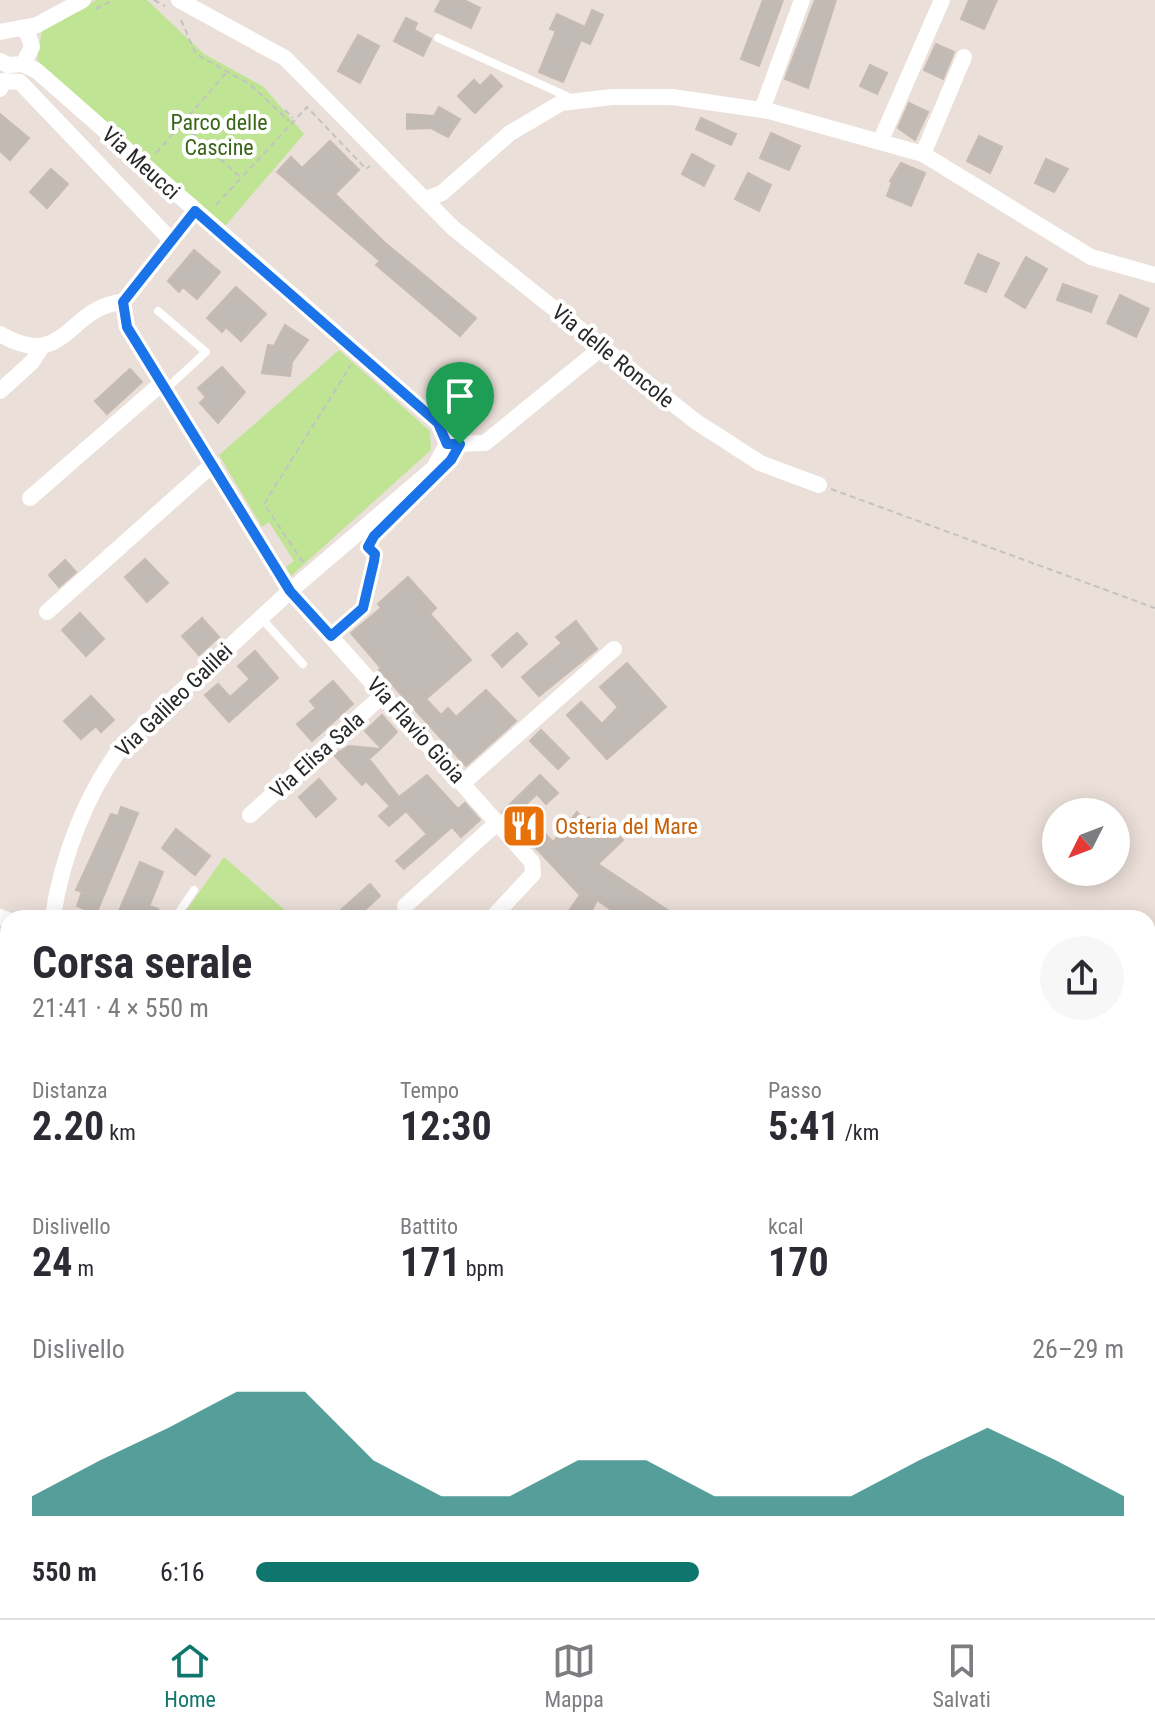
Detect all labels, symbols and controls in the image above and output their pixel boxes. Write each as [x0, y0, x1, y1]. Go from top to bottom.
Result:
park label: Parco delle Cascine [170, 110, 268, 160]
street label: Via Meucci [97, 122, 185, 204]
street label: Via delle Roncole [547, 299, 679, 413]
pin [426, 362, 494, 444]
icon: arrive [438, 374, 482, 418]
street label: Via Galileo Galilei [111, 638, 237, 762]
street label: Via Flavio Gioia [362, 672, 470, 788]
street label: Via Elisa Sala [265, 707, 369, 803]
north arrow [1042, 798, 1130, 886]
map controls [1042, 798, 1130, 886]
restaurant icon: Osteria del Mare [500, 802, 548, 850]
place label: Osteria del Mare [555, 814, 698, 839]
button: share [1040, 936, 1124, 1020]
text: Corsa serale [32, 937, 252, 989]
text: 21:41 · 4 × 550 m [32, 993, 209, 1023]
text: Distanza [32, 1078, 108, 1103]
text: Tempo [400, 1078, 459, 1103]
text: Passo [768, 1078, 822, 1103]
text: 2.20 [32, 1103, 104, 1150]
text: 12:30 [400, 1103, 492, 1150]
text: 5:41 [768, 1103, 840, 1150]
text: km [104, 1120, 136, 1145]
text: /km [840, 1120, 879, 1145]
text: Dislivello [32, 1214, 110, 1239]
text: Battito [400, 1214, 458, 1239]
text: kcal [768, 1214, 803, 1239]
text: 24 [32, 1239, 72, 1286]
text: 171 [400, 1239, 461, 1286]
text: 170 [768, 1239, 829, 1286]
text: m [72, 1256, 94, 1281]
text: bpm [461, 1256, 504, 1281]
text: Dislivello [32, 1334, 125, 1364]
text: 26–29 m [1032, 1334, 1124, 1364]
text: 550 m [32, 1557, 97, 1587]
text: 6:16 [160, 1557, 205, 1587]
tab: Home [164, 1639, 216, 1712]
tab: Mappa [544, 1639, 604, 1712]
tab: Salvati [932, 1639, 991, 1712]

